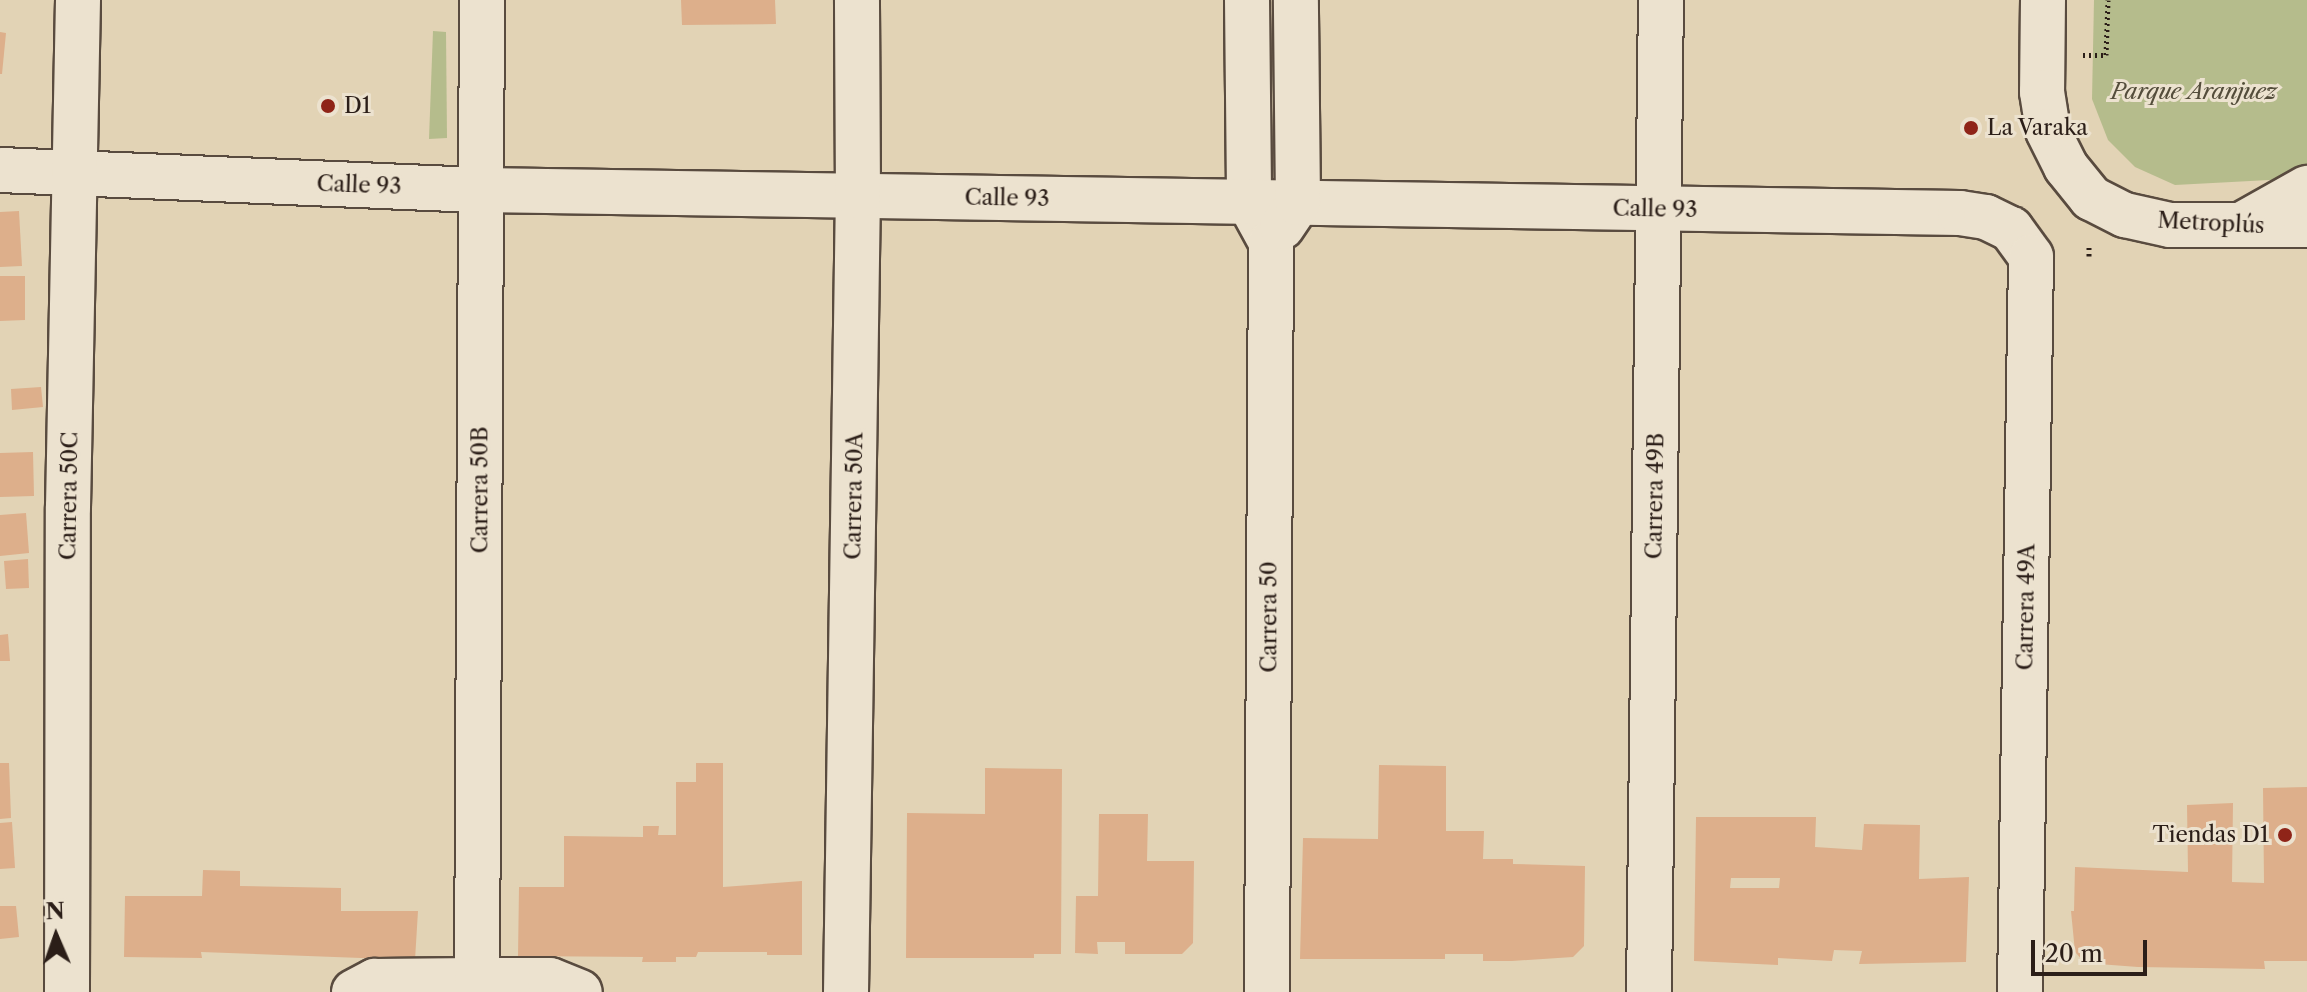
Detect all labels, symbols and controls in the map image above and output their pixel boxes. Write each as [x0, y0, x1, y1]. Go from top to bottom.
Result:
park label: Parque Aranjuez [2111, 79, 2277, 105]
place label: D1 [344, 93, 371, 119]
marker: D1 [319, 97, 337, 115]
place label: La Varaka [1987, 115, 2089, 141]
marker: La Varaka [1962, 119, 1980, 137]
street label: Calle 93 [316, 170, 402, 200]
street label: Calle 93 [964, 184, 1050, 212]
street label: Calle 93 [1612, 195, 1698, 223]
street label: Metroplús [2157, 207, 2265, 239]
street label: Carrera 50B [467, 426, 493, 554]
street label: Carrera 50C [55, 431, 83, 561]
street label: Carrera 50A [840, 432, 868, 560]
street label: Carrera 49B [1641, 432, 1669, 560]
street label: Carrera 49A [2012, 543, 2040, 671]
street label: Carrera 50 [1256, 561, 1282, 673]
place label: Tiendas D1 [2153, 822, 2269, 848]
marker: Tiendas D1 [2276, 826, 2294, 844]
north arrow [16, 896, 96, 976]
text: N [45, 898, 65, 925]
scale bar [2035, 924, 2151, 974]
text: 20 m [2045, 939, 2103, 968]

